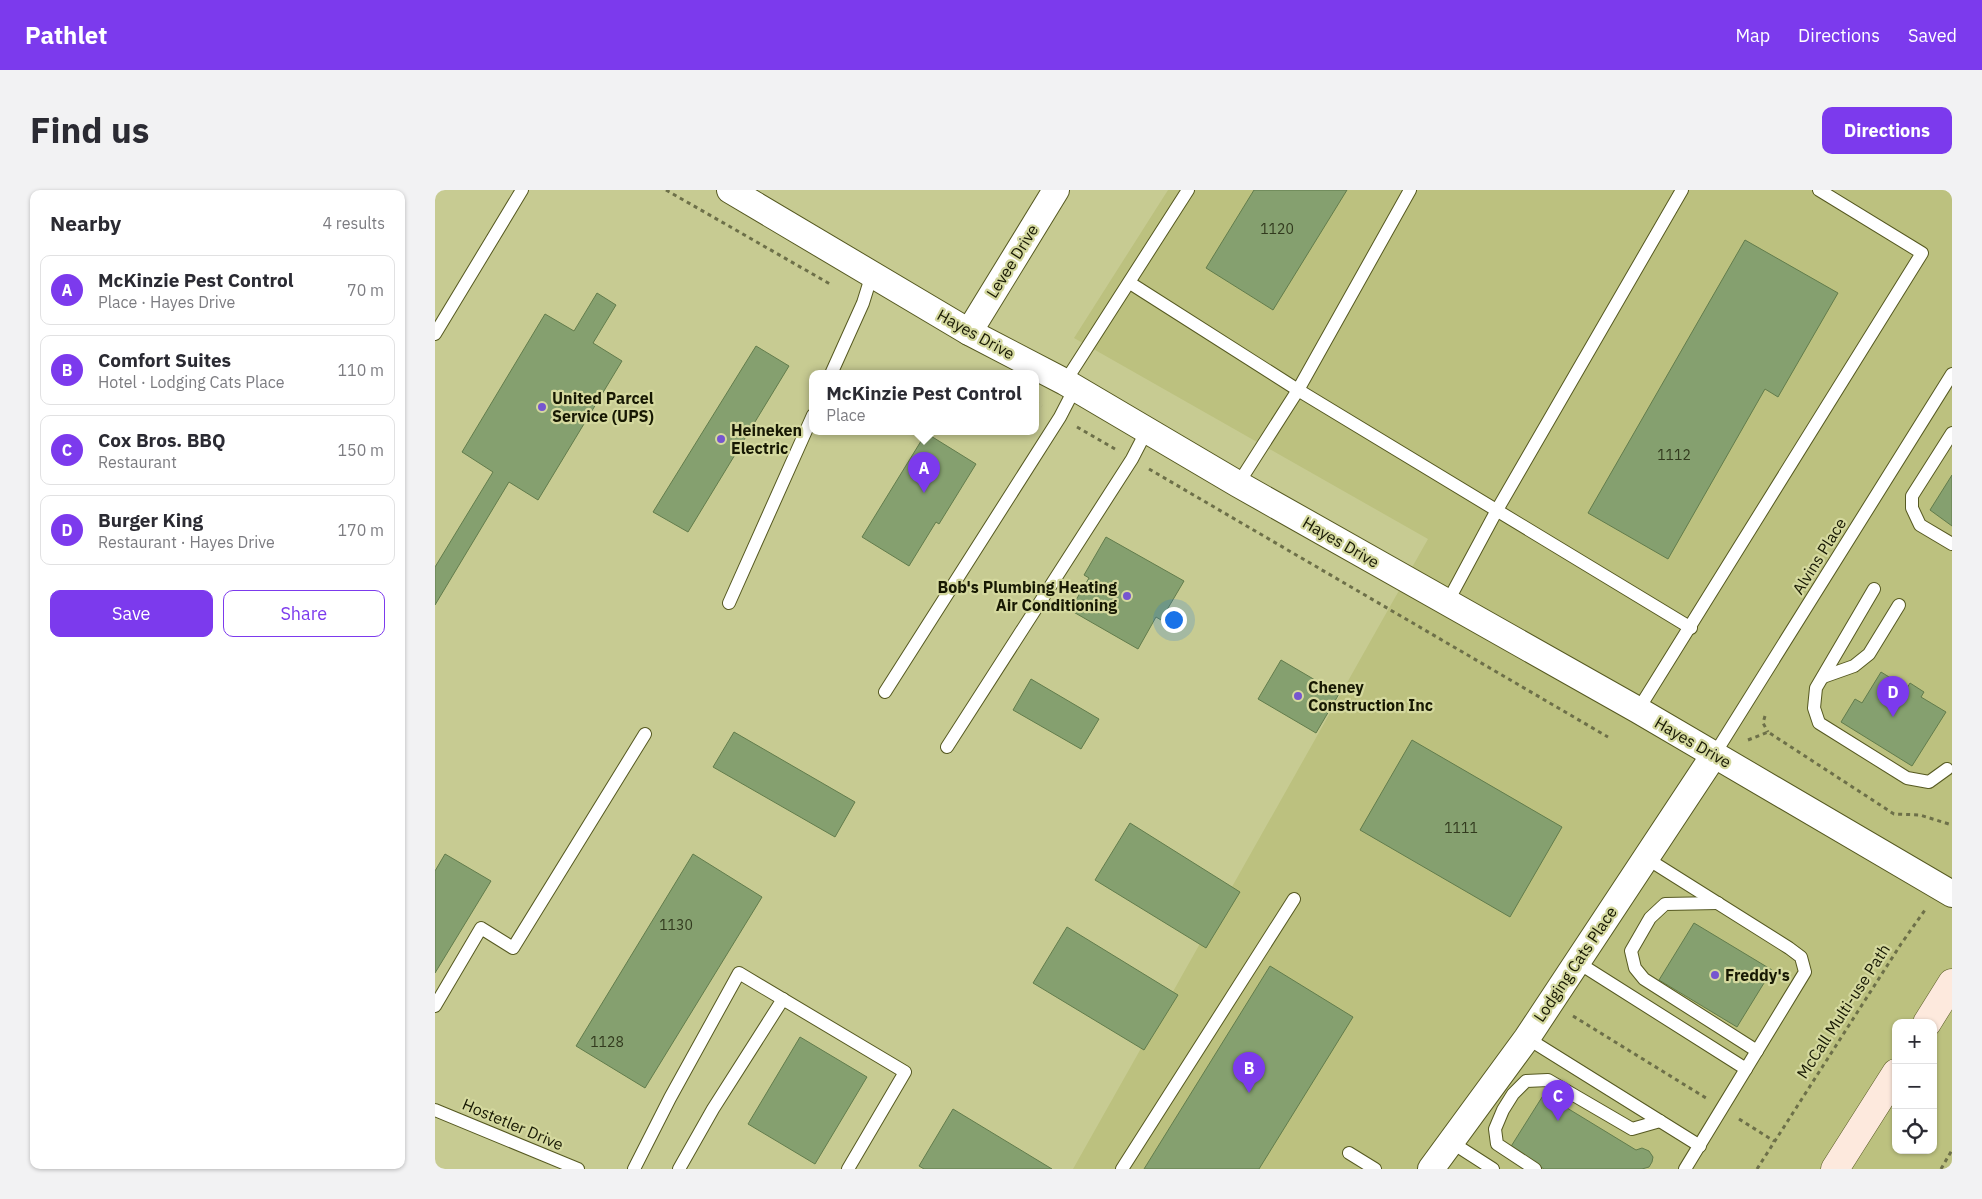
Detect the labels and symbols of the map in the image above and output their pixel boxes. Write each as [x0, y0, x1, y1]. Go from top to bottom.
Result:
street label: Levee Drive [982, 220, 1043, 301]
house number: 1120 [1260, 220, 1294, 238]
street label: Hayes Drive [934, 305, 1018, 363]
place label: United Parcel Service (UPS) [552, 388, 654, 426]
marker: United Parcel Service (UPS) [536, 401, 548, 413]
place label: Heineken Electric [731, 420, 802, 458]
marker: Heineken Electric [715, 433, 727, 445]
house number: 1112 [1657, 446, 1691, 464]
pin: A [908, 452, 940, 493]
street label: Hayes Drive [1299, 512, 1383, 572]
street label: Alvins Place [1788, 514, 1850, 598]
place label: Bob's Plumbing Heating Air Conditioning [937, 577, 1117, 615]
marker: Bob's Plumbing Heating Air Conditioning [1121, 590, 1133, 602]
your location [1161, 607, 1187, 633]
pin: D [1877, 676, 1909, 717]
place label: Cheney Construction Inc [1308, 677, 1433, 715]
marker: Cheney Construction Inc [1292, 690, 1304, 702]
street label: Hayes Drive [1651, 712, 1735, 772]
house number: 1111 [1444, 819, 1478, 837]
street label: Lodging Cats Place [1529, 902, 1621, 1025]
house number: 1130 [659, 916, 693, 934]
street label: McCall Multi-use Path [1792, 940, 1894, 1082]
place label: Freddy's [1725, 965, 1790, 985]
marker: Freddy's [1709, 969, 1721, 981]
house number: 1128 [590, 1033, 624, 1051]
pin: B [1233, 1052, 1265, 1093]
pin: C [1542, 1080, 1574, 1121]
street label: Hostetler Drive [459, 1094, 567, 1154]

